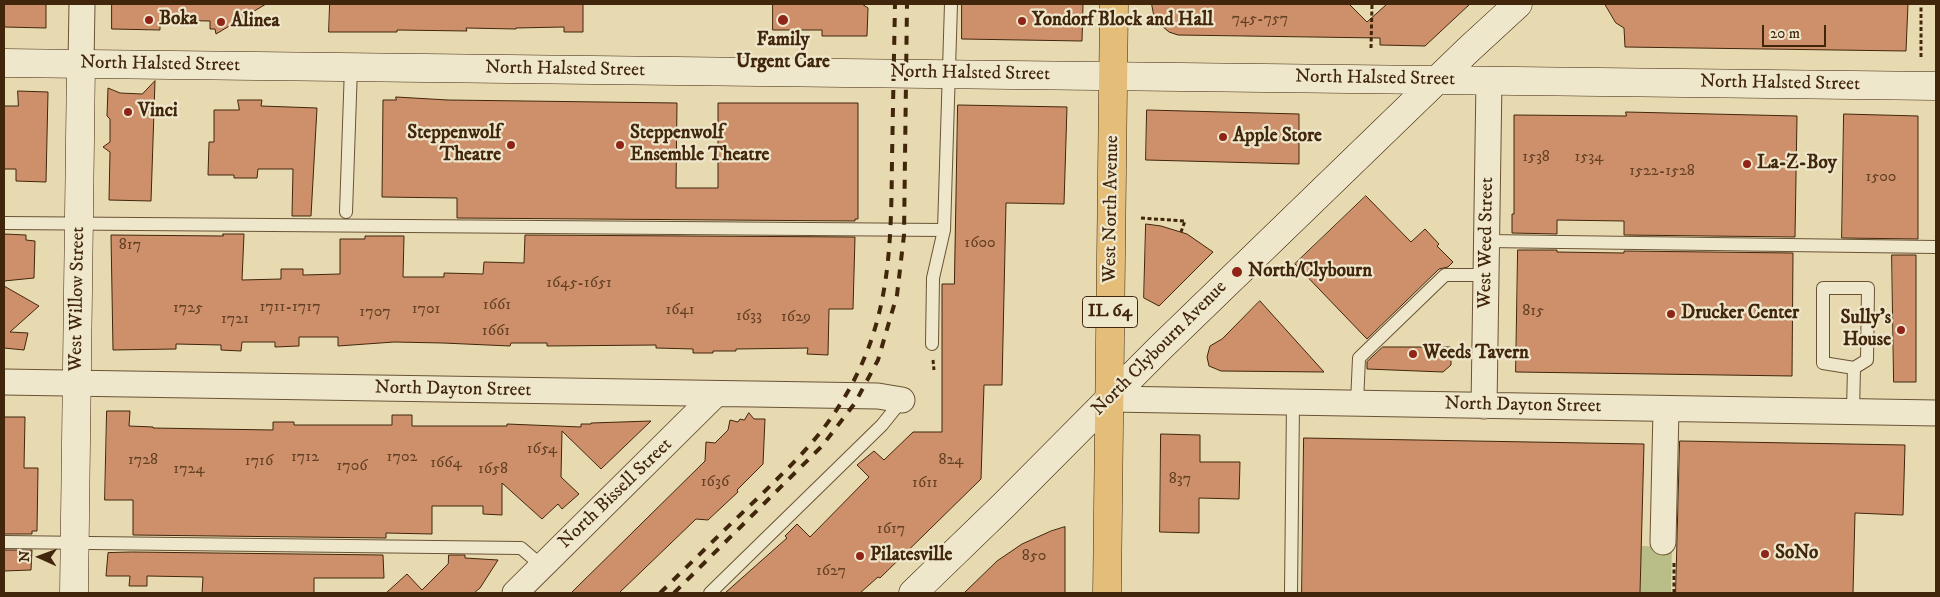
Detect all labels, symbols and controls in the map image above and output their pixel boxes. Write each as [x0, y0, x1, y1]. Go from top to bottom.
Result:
place label: Boka [159, 9, 198, 31]
place label: Yondorf Block and Hall [1032, 10, 1213, 32]
house number: 745-757 [1232, 10, 1288, 30]
place label: Alinea [231, 11, 280, 33]
marker: Family Urgent Care [776, 13, 790, 27]
marker: Boka [143, 14, 155, 26]
marker: Yondorf Block and Hall [1016, 15, 1028, 27]
scale bar [1765, 15, 1829, 47]
marker: Alinea [215, 16, 227, 28]
text: 20 m [1770, 24, 1800, 43]
place label: Family Urgent Care [736, 30, 830, 74]
street label: North Halsted Street [80, 52, 240, 78]
street label: North Halsted Street [485, 57, 645, 83]
street label: North Halsted Street [890, 61, 1050, 87]
street label: North Halsted Street [1295, 66, 1455, 92]
street label: North Halsted Street [1700, 71, 1860, 97]
place label: Vinci [138, 101, 178, 123]
marker: Vinci [122, 106, 134, 118]
place label: Steppenwolf Theatre [407, 123, 501, 167]
place label: Steppenwolf Ensemble Theatre [630, 123, 769, 167]
place label: Apple Store [1233, 126, 1322, 148]
marker: Apple Store [1217, 131, 1229, 143]
street label: West North Avenue [1099, 135, 1125, 283]
marker: Steppenwolf Theatre [505, 139, 517, 151]
marker: Steppenwolf Ensemble Theatre [614, 139, 626, 151]
house number: 1538 [1522, 148, 1550, 168]
house number: 1534 [1575, 148, 1603, 168]
place label: La-Z-Boy [1757, 153, 1837, 175]
marker: La-Z-Boy [1741, 158, 1753, 170]
house number: 1522-1528 [1629, 162, 1695, 182]
house number: 1500 [1866, 168, 1896, 188]
street label: West Weed Street [1474, 177, 1500, 309]
street label: West Willow Street [65, 226, 91, 372]
house number: 1600 [964, 234, 996, 254]
house number: 817 [119, 236, 141, 256]
place label: North/Clybourn [1248, 261, 1372, 283]
marker: North/Clybourn [1230, 265, 1244, 279]
house number: 1645-1651 [546, 274, 612, 294]
street label: North Clybourn Avenue [1088, 277, 1232, 421]
house number: 1661 [483, 296, 511, 316]
road number: IL 64 [1082, 296, 1138, 328]
house number: 1711-1717 [259, 298, 321, 318]
house number: 1725 [173, 299, 203, 319]
house number: 1701 [412, 300, 440, 320]
house number: 1641 [665, 301, 695, 321]
house number: 815 [1522, 302, 1544, 322]
house number: 1707 [359, 303, 391, 323]
place label: Drucker Center [1681, 303, 1799, 325]
house number: 1633 [736, 307, 762, 327]
house number: 1629 [781, 308, 811, 328]
marker: Drucker Center [1665, 308, 1677, 320]
place label: Sully’s House [1840, 308, 1891, 352]
house number: 1721 [221, 310, 249, 330]
house number: 1661 [482, 322, 510, 342]
marker: Sully’s House [1895, 324, 1907, 336]
place label: Weeds Tavern [1423, 343, 1529, 365]
marker: Weeds Tavern [1407, 348, 1419, 360]
street label: North Dayton Street [374, 377, 532, 403]
street label: North Dayton Street [1444, 393, 1602, 419]
street label: North Bissell Street [554, 434, 678, 554]
house number: 1654 [527, 440, 557, 460]
house number: 1712 [291, 448, 319, 468]
house number: 1702 [387, 448, 417, 468]
house number: 1728 [128, 451, 158, 471]
house number: 824 [938, 451, 964, 471]
house number: 1716 [245, 452, 273, 472]
house number: 1664 [430, 454, 462, 474]
house number: 1706 [336, 457, 368, 477]
house number: 1724 [173, 460, 205, 480]
house number: 1658 [478, 460, 508, 480]
house number: 837 [1169, 470, 1191, 490]
house number: 1636 [701, 473, 729, 493]
house number: 1611 [912, 474, 938, 494]
house number: 1617 [877, 520, 905, 540]
north arrow [15, 532, 65, 582]
place label: SoNo [1775, 543, 1818, 565]
place label: Pilatesville [870, 545, 952, 567]
house number: 850 [1022, 547, 1046, 567]
marker: SoNo [1759, 548, 1771, 560]
text: N [16, 550, 34, 563]
marker: Pilatesville [854, 550, 866, 562]
house number: 1627 [816, 562, 846, 582]

